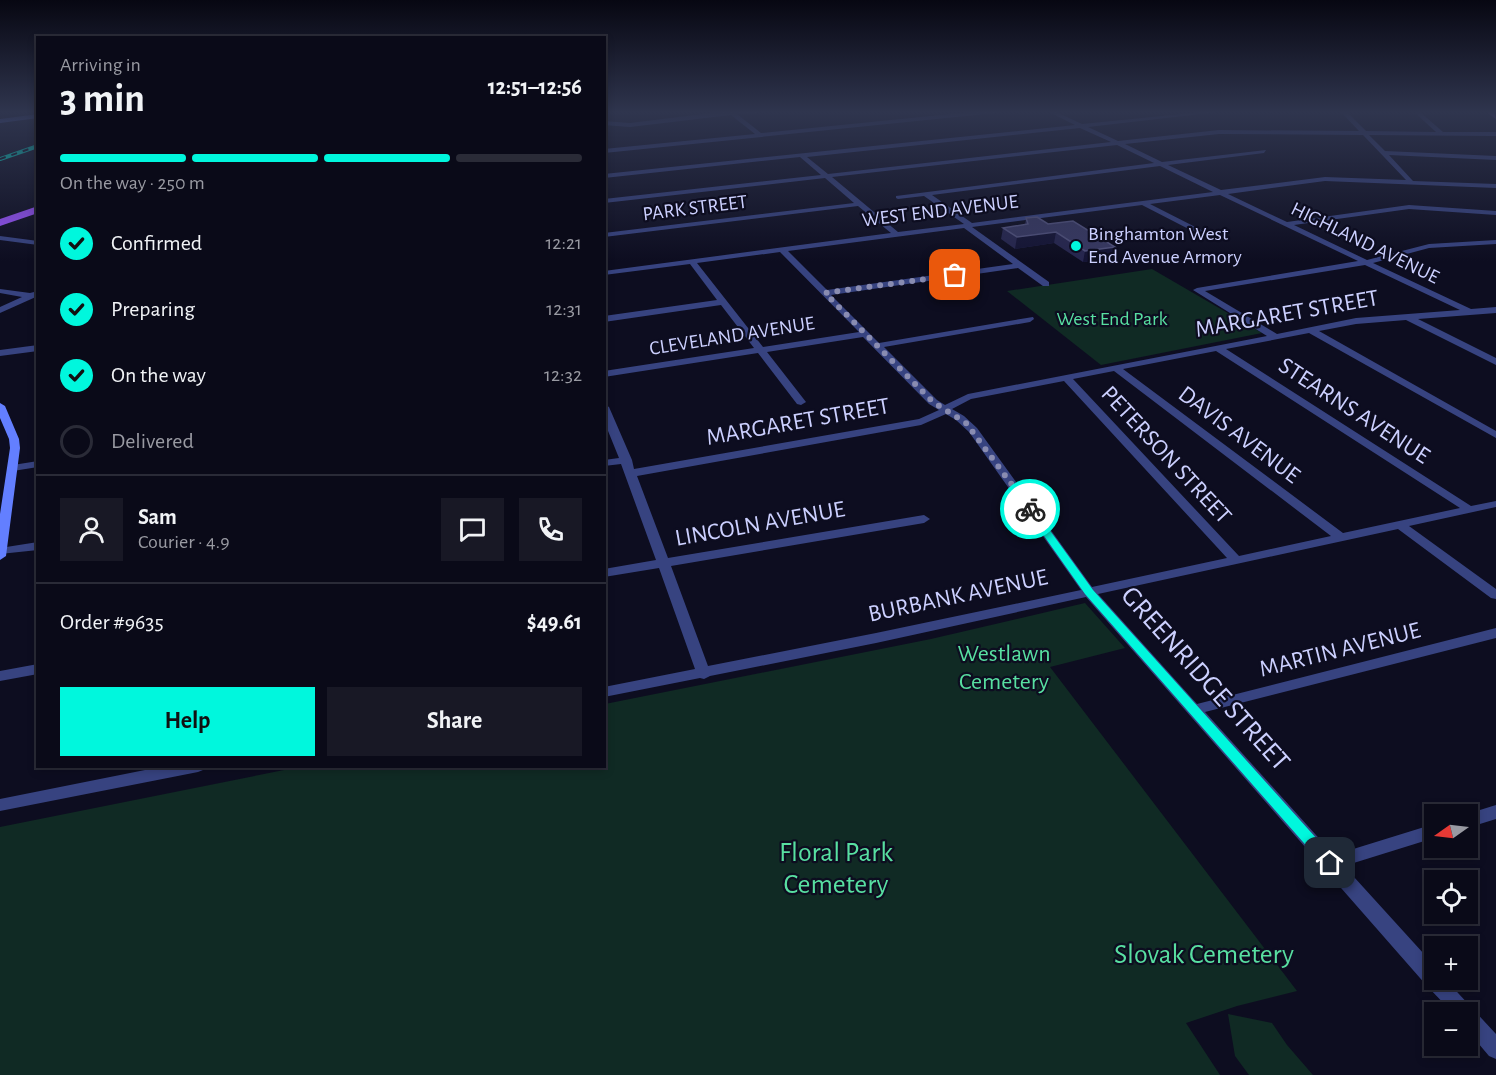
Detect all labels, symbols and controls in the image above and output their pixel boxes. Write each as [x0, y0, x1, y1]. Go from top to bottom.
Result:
text: Arriving in [60, 55, 141, 75]
text: 12:51–12:56 [488, 76, 582, 98]
text: 3 min [60, 80, 145, 119]
text: On the way · 250 m [60, 173, 205, 193]
street label: WEST END AVENUE [861, 191, 1020, 230]
street label: PARK STREET [641, 192, 749, 224]
street label: HIGHLAND AVENUE [1288, 199, 1443, 288]
place label: Binghamton West End Avenue Armory [1088, 224, 1242, 267]
icon: check [60, 227, 93, 260]
text: Confirmed [111, 232, 202, 254]
text: 12:21 [545, 233, 582, 253]
marker: Binghamton West End Avenue Armory [1069, 239, 1083, 253]
pin [929, 249, 980, 300]
icon: bag [938, 258, 971, 291]
street label: MARGARET STREET [1193, 286, 1381, 342]
icon: check [60, 293, 93, 326]
text: Preparing [111, 298, 195, 320]
text: 12:31 [546, 299, 582, 319]
park label: West End Park [1056, 309, 1168, 329]
street label: CLEVELAND AVENUE [648, 313, 816, 359]
street label: STEARNS AVENUE [1274, 353, 1434, 469]
icon: check [60, 359, 93, 392]
text: On the way [111, 364, 206, 386]
text: 12:32 [544, 365, 582, 385]
street label: PETERSON STREET [1096, 382, 1236, 529]
street label: DAVIS AVENUE [1174, 382, 1305, 489]
street label: MARGARET STREET [704, 394, 892, 450]
text: Delivered [111, 430, 194, 452]
courier [1000, 479, 1060, 539]
icon: bike [1014, 493, 1047, 526]
street label: LINCOLN AVENUE [673, 497, 847, 551]
button: person [60, 498, 123, 561]
button: chat [441, 498, 504, 561]
button: phone [519, 498, 582, 561]
text: Sam [138, 506, 177, 528]
text: Courier · 4.9 [138, 532, 230, 552]
street label: BURBANK AVENUE [866, 565, 1050, 627]
street label: GREENRIDGE STREET [1115, 581, 1295, 777]
text: Order #9635 [60, 611, 164, 633]
text: $49.61 [527, 611, 582, 633]
street label: MARTIN AVENUE [1257, 618, 1423, 682]
park label: Westlawn Cemetery [957, 642, 1051, 694]
button: Help [60, 687, 315, 756]
button: Share [327, 687, 582, 756]
north arrow [1424, 804, 1478, 858]
map controls [1424, 804, 1478, 1056]
pin [1304, 837, 1355, 888]
park label: Floral Park Cemetery [779, 839, 893, 899]
icon: home [1313, 846, 1346, 879]
button: locate [1424, 870, 1478, 924]
button: + [1424, 936, 1478, 990]
park label: Slovak Cemetery [1114, 941, 1294, 969]
button: − [1424, 1002, 1478, 1056]

